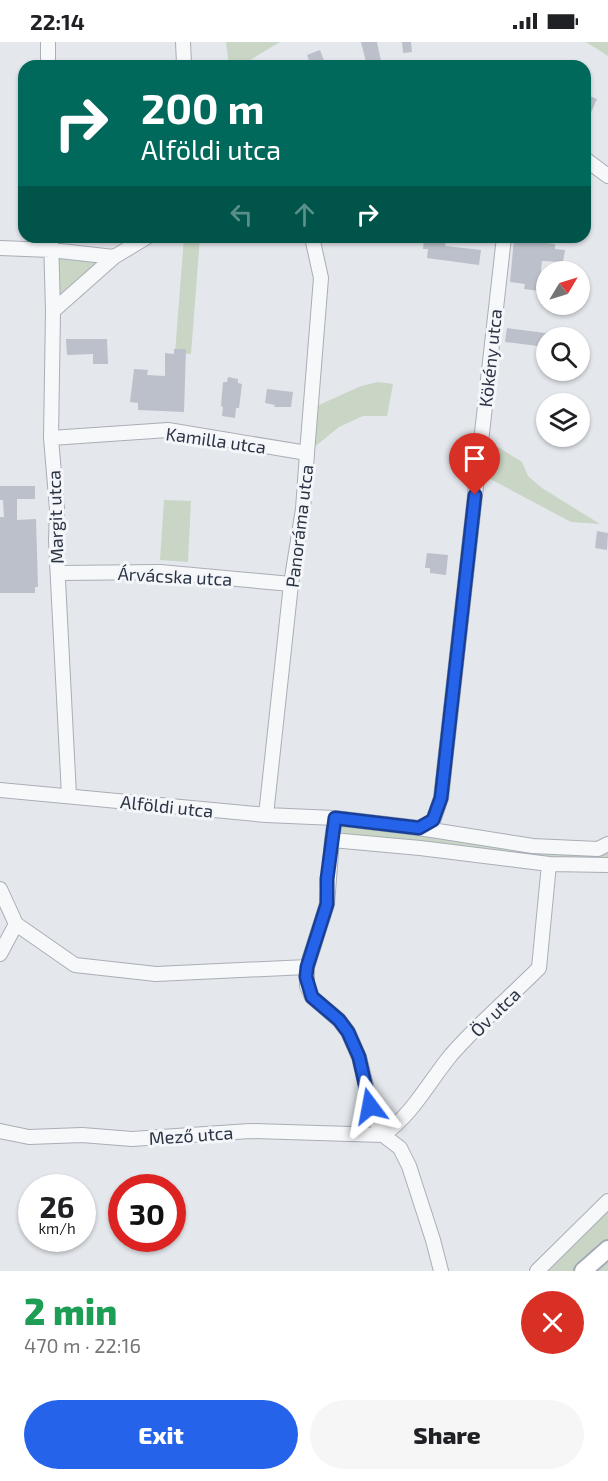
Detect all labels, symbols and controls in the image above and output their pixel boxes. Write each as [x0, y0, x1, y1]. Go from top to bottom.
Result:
text: 22:14 [30, 8, 85, 34]
text: 200 m [141, 82, 264, 132]
icon: right [42, 84, 120, 162]
text: Alföldi utca [141, 133, 281, 165]
icon: left [225, 198, 258, 231]
icon: ahead [288, 198, 321, 231]
icon: right [351, 198, 384, 231]
north arrow [536, 261, 590, 315]
map controls [536, 261, 590, 447]
street label: Kökény utca [474, 308, 506, 408]
button: search [536, 327, 590, 381]
button: layers [536, 393, 590, 447]
street label: Kamilla utca [164, 422, 268, 458]
pin [449, 433, 500, 495]
icon: arrive [458, 442, 491, 475]
street label: Panoráma utca [281, 463, 317, 589]
street label: Margit utca [42, 470, 68, 564]
street label: Árvácska utca [117, 562, 233, 590]
street label: Alföldi utca [119, 790, 215, 822]
street label: Öv utca [465, 983, 525, 1041]
position arrow [338, 1074, 402, 1138]
street label: Mező utca [148, 1121, 234, 1149]
speed limit sign: 30 [108, 1174, 186, 1252]
text: 26 [39, 1188, 75, 1224]
text: km/h [38, 1219, 76, 1237]
text: 2 min [24, 1289, 117, 1332]
button: close [521, 1291, 584, 1354]
text: 470 m · 22:16 [24, 1333, 141, 1357]
button: Exit [24, 1400, 298, 1469]
button: Share [310, 1400, 584, 1469]

